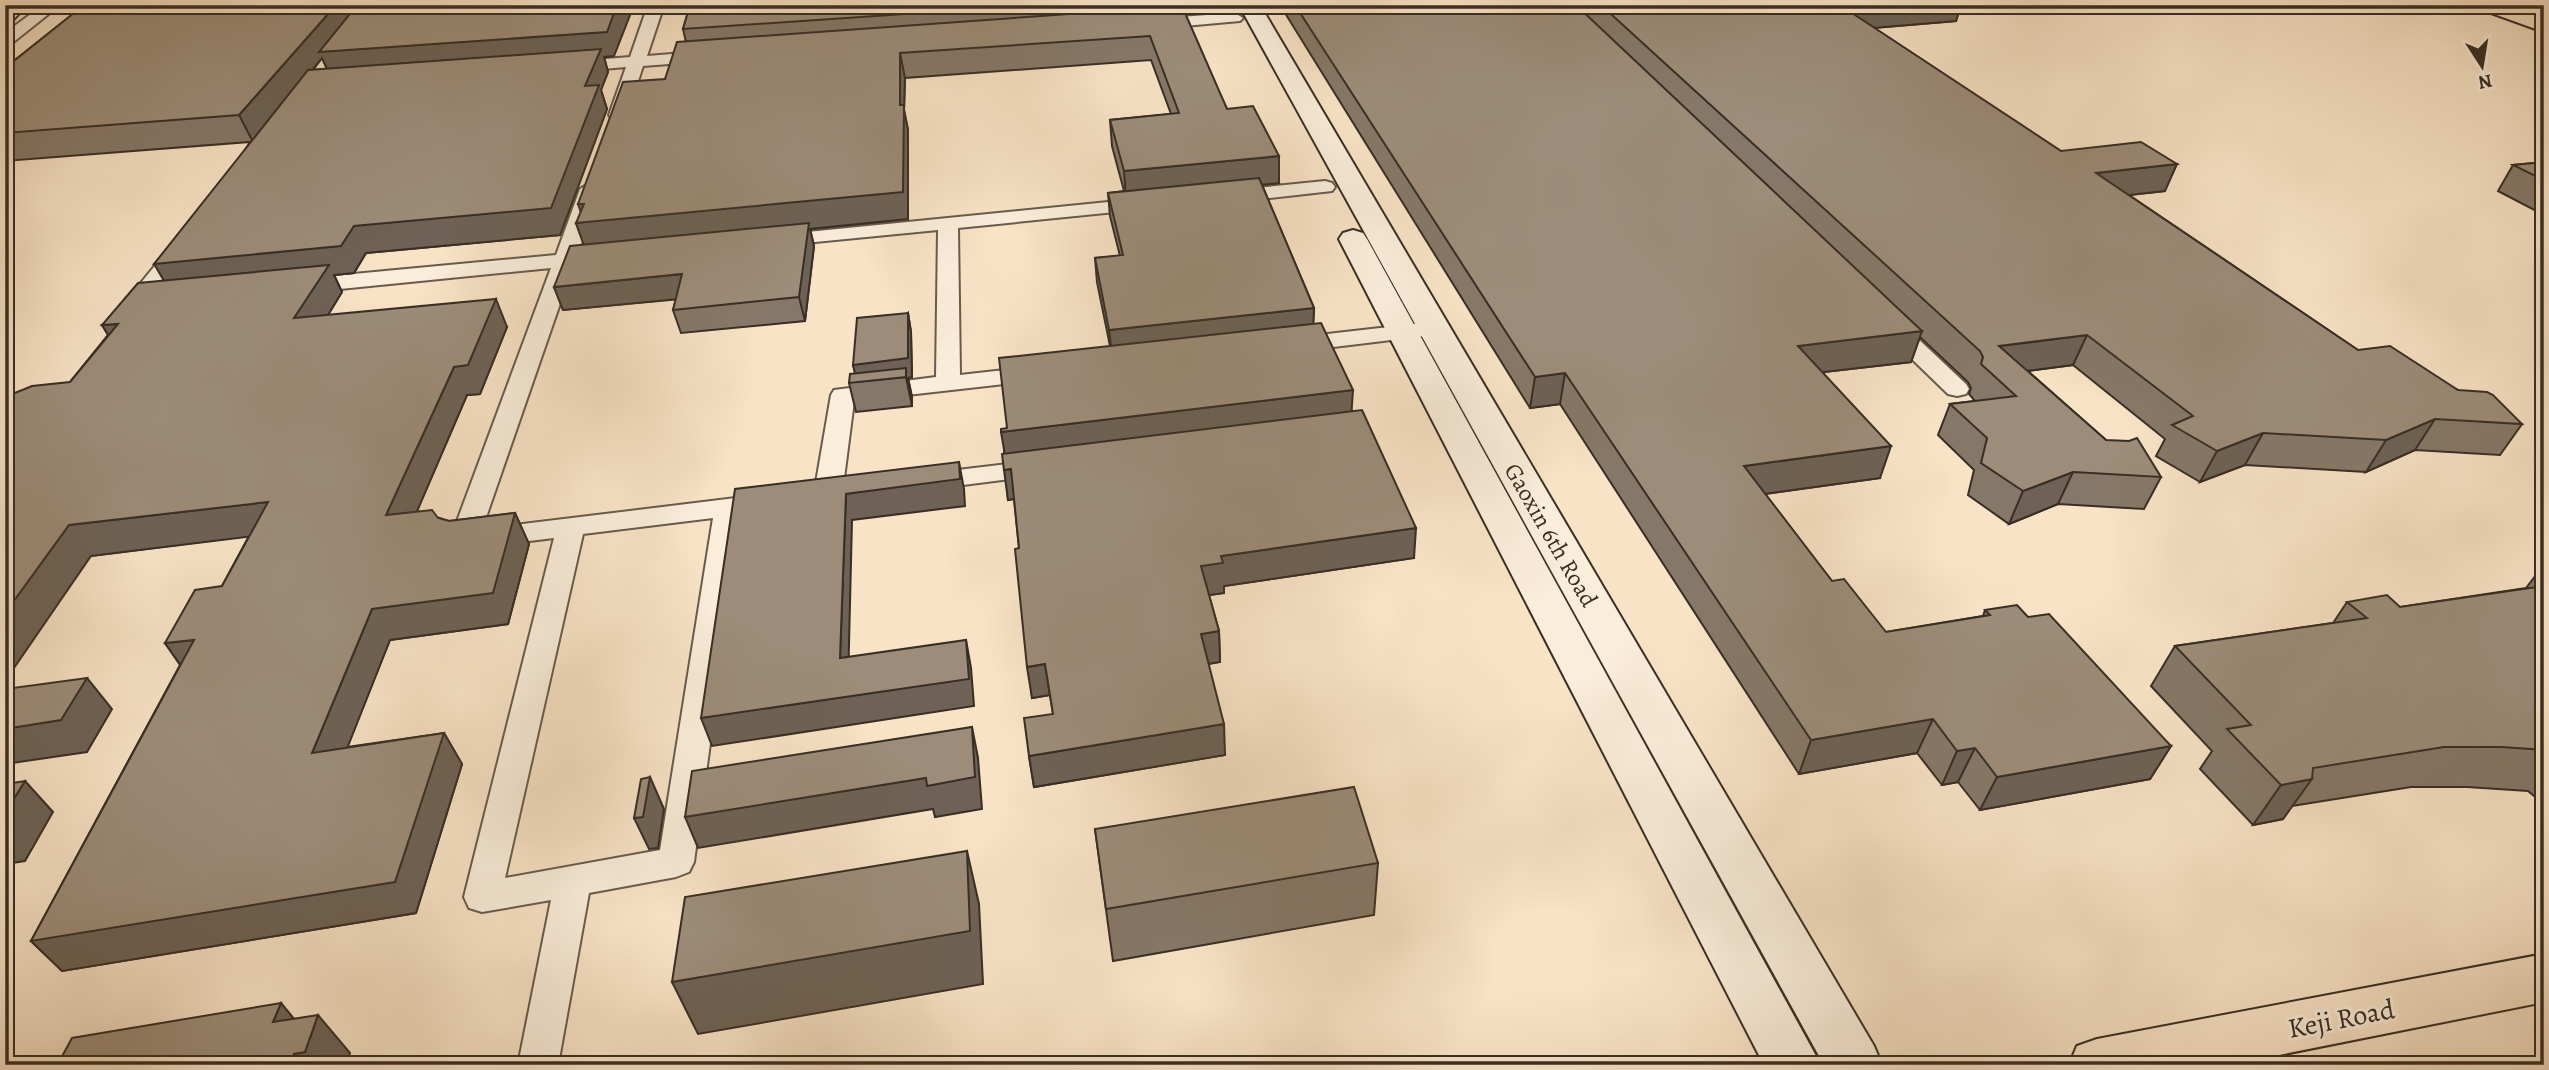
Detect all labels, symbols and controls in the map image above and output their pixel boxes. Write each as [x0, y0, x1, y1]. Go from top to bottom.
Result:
north arrow [2448, 32, 2518, 102]
text: N [2476, 67, 2495, 96]
street label: Gaoxin 6th Road [1497, 457, 1605, 613]
street label: Keji Road [2285, 990, 2399, 1048]

